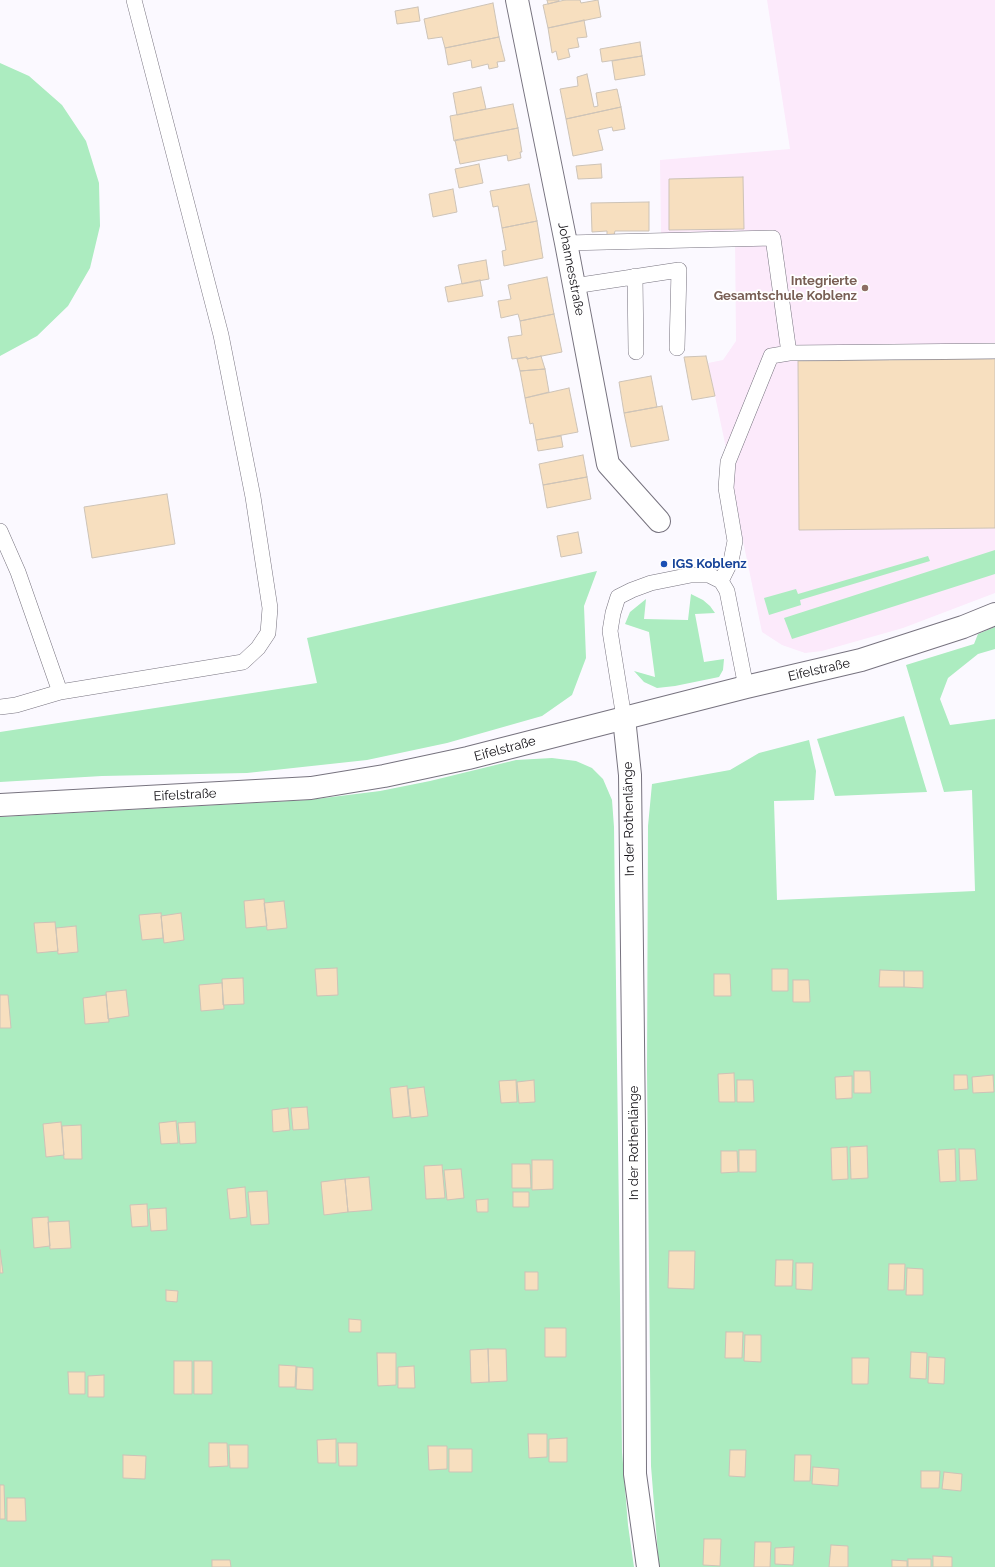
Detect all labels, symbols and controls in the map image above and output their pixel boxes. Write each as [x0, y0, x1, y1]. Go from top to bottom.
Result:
street label: Johannesstraße [554, 221, 588, 317]
place label: Integrierte Gesamtschule Koblenz [714, 273, 857, 304]
marker: Integrierte Gesamtschule Koblenz [860, 283, 870, 293]
place label: IGS Koblenz [672, 556, 747, 572]
marker: IGS Koblenz [659, 559, 669, 569]
street label: Eifelstraße [787, 655, 851, 685]
street label: Eifelstraße [473, 733, 537, 765]
street label: In der Rothenlänge [620, 762, 638, 876]
street label: Eifelstraße [153, 786, 217, 804]
street label: In der Rothenlänge [626, 1086, 642, 1200]

